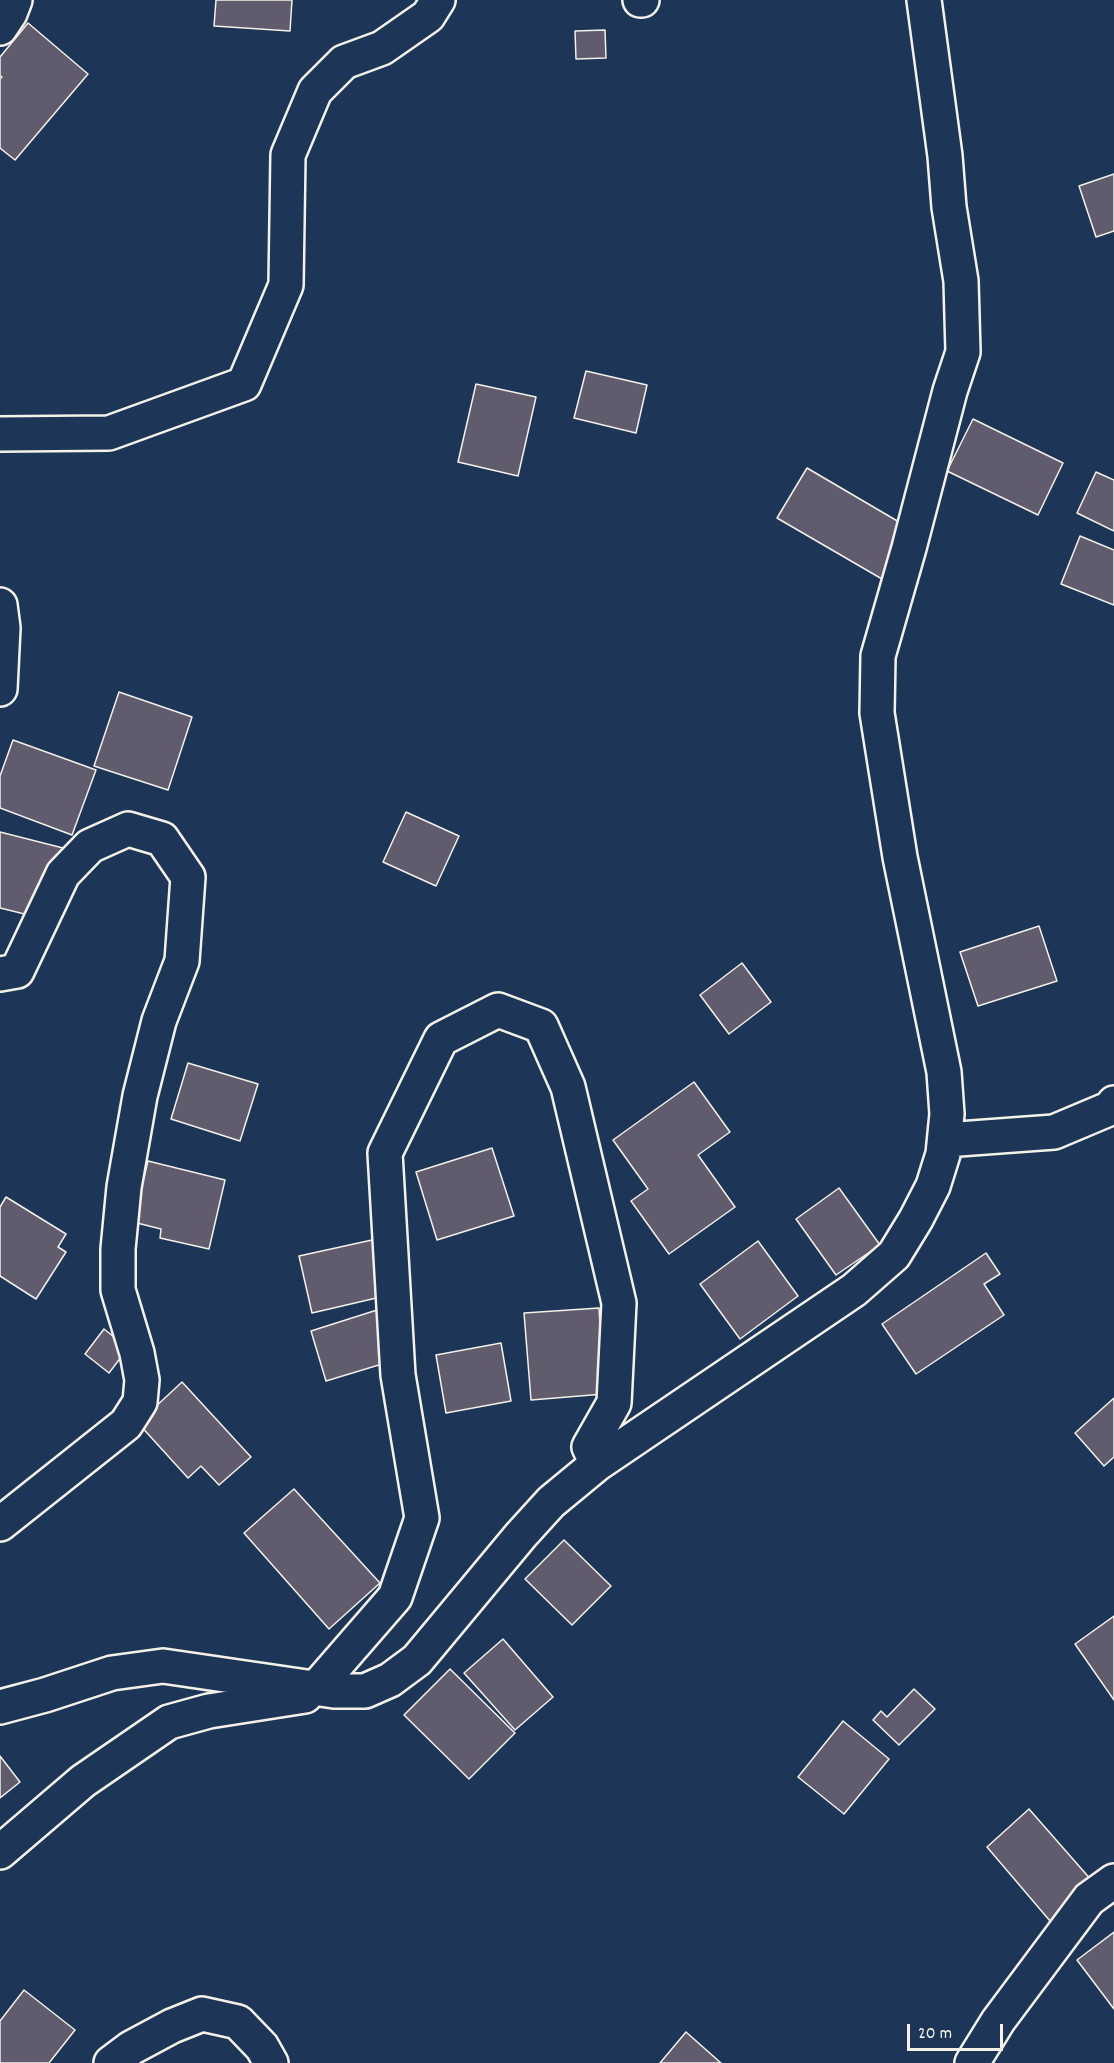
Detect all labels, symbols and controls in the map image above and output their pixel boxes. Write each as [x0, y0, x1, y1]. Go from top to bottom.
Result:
scale bar [910, 2012, 1006, 2050]
text: 20 m [918, 2022, 952, 2047]

